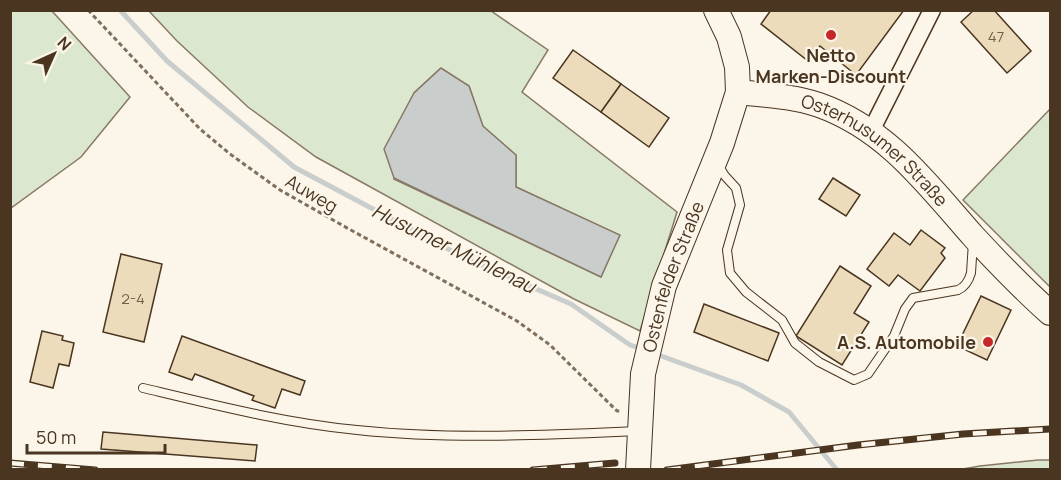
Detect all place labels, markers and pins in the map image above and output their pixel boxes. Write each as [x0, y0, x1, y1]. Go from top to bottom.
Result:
marker: Netto Marken-Discount [824, 28, 838, 42]
place label: Netto Marken-Discount [756, 43, 906, 88]
place label: A.S. Automobile [837, 330, 976, 354]
marker: A.S. Automobile [981, 335, 995, 349]

